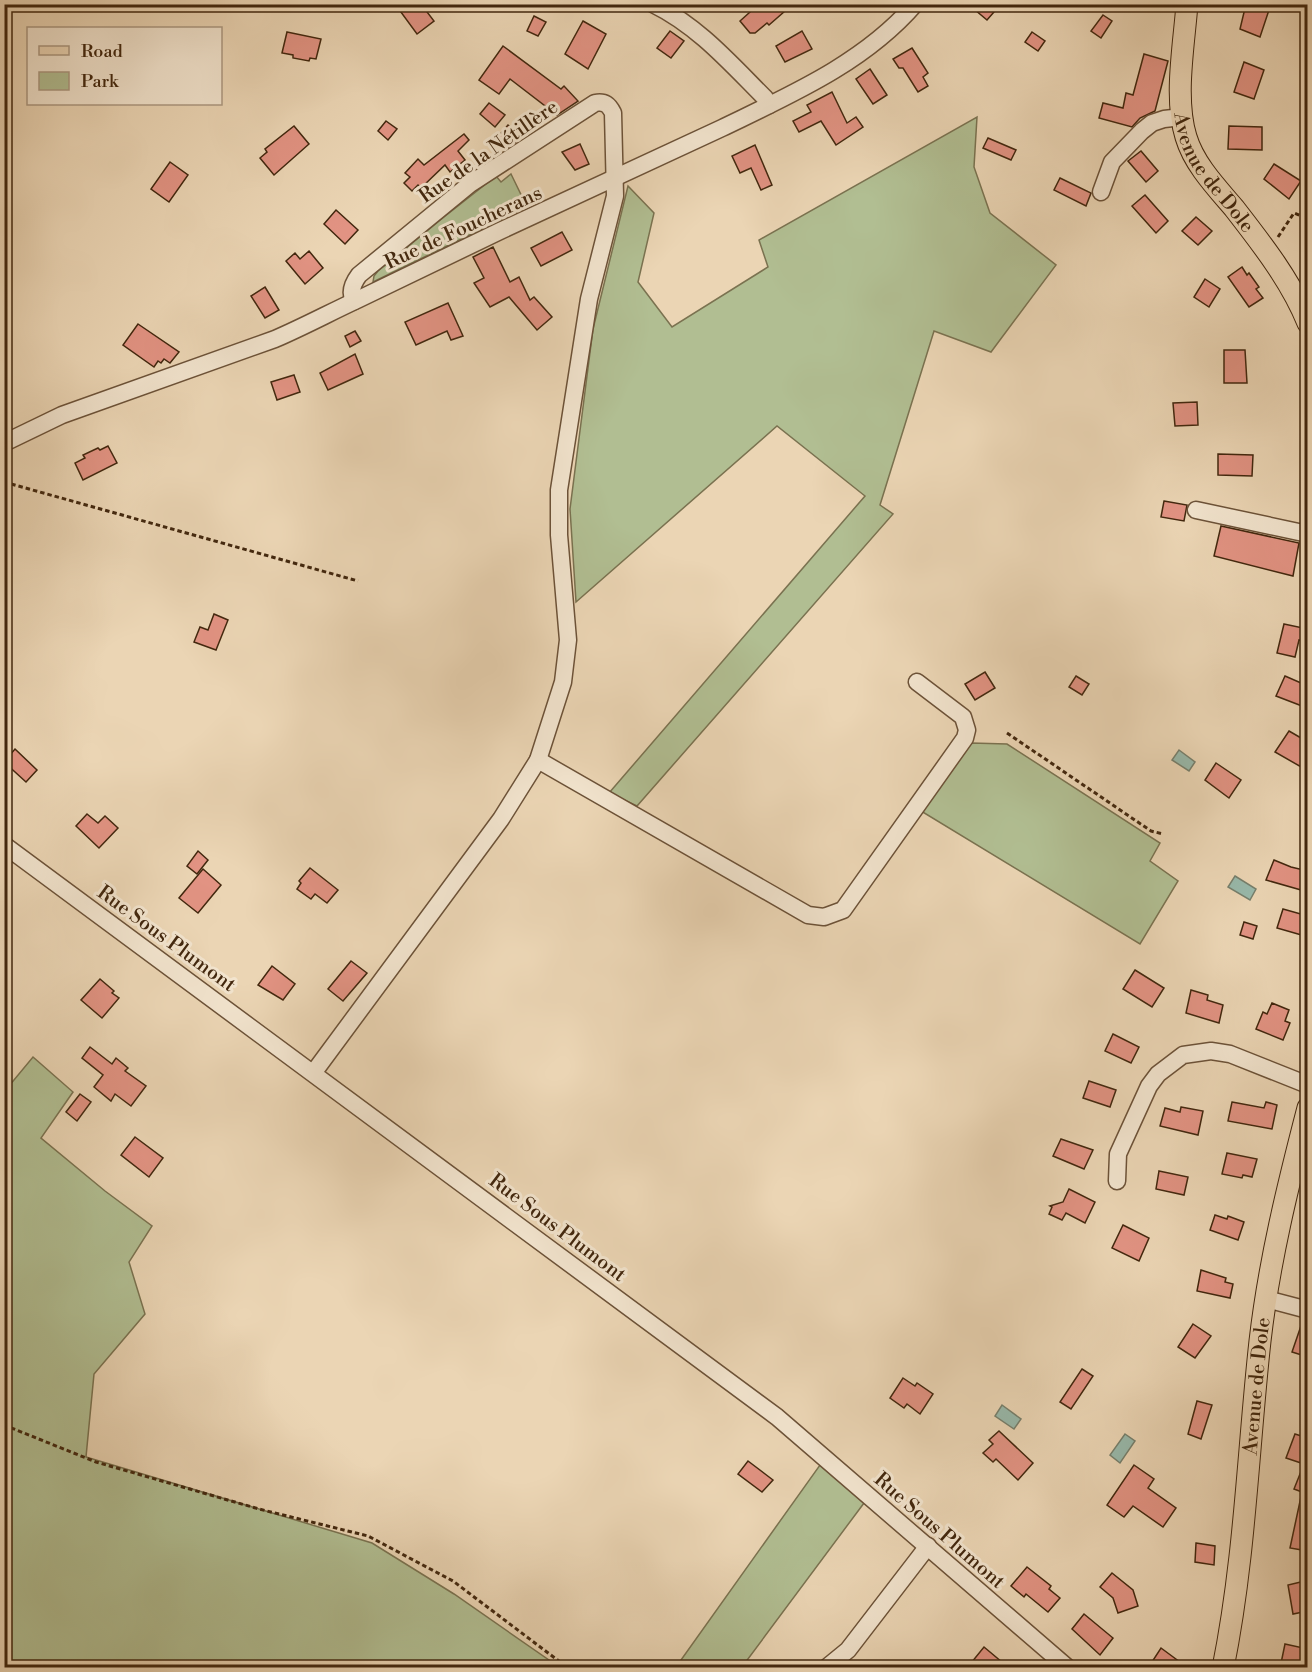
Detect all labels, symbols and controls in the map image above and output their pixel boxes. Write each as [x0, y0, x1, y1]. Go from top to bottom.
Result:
legend [27, 27, 222, 105]
text: Road [81, 40, 124, 63]
text: Park [81, 70, 120, 93]
street label: Rue de la Nétillère [414, 95, 563, 210]
street label: Avenue de Dole [1167, 110, 1259, 238]
street label: Rue de Foucherans [381, 181, 546, 276]
street label: Rue Sous Plumont [92, 881, 240, 998]
street label: Rue Sous Plumont [484, 1169, 631, 1288]
street label: Avenue de Dole [1238, 1316, 1277, 1457]
street label: Rue Sous Plumont [868, 1468, 1010, 1595]

